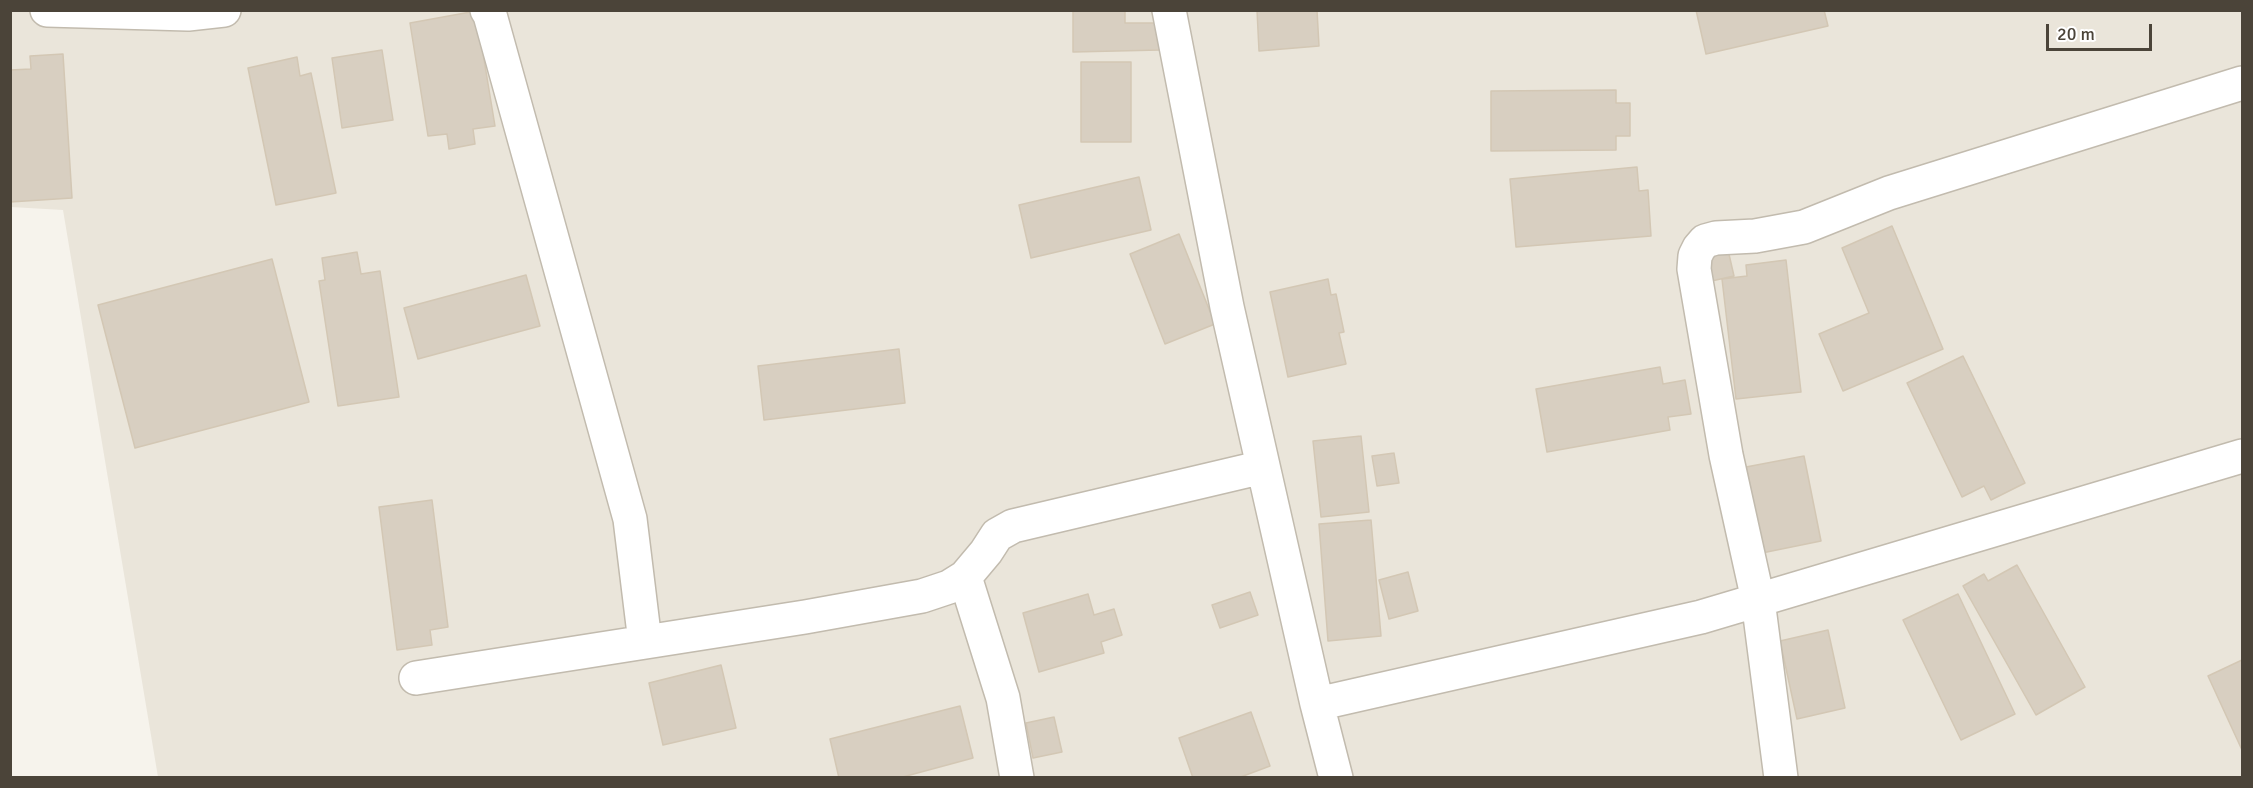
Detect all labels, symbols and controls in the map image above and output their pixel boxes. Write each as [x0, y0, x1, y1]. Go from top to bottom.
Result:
scale bar [2049, 12, 2156, 50]
text: 20 m [2057, 23, 2095, 45]

